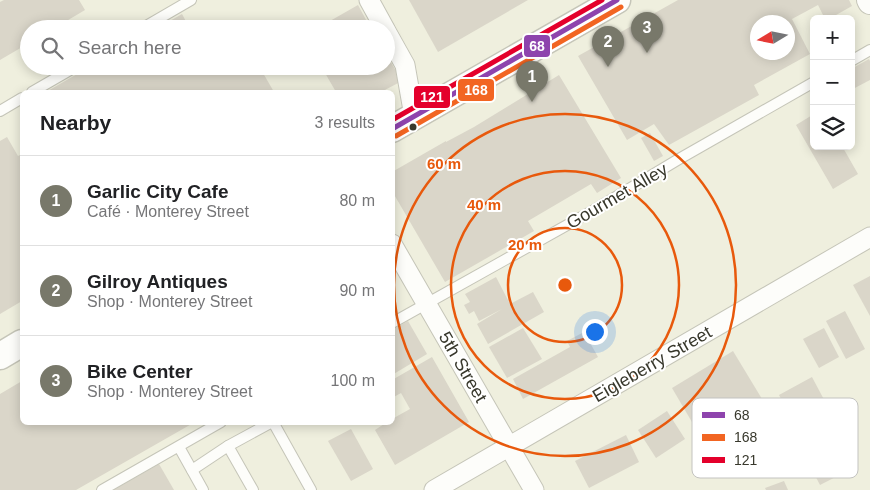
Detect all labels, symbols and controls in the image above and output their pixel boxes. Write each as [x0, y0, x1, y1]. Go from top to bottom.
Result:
pin: 3 [631, 12, 663, 53]
north arrow [750, 15, 795, 60]
map controls [810, 15, 855, 150]
button: + [810, 15, 855, 60]
search box [20, 20, 395, 75]
pin: 2 [592, 26, 624, 67]
icon: search [38, 34, 66, 62]
line badge: 68 [523, 34, 551, 58]
text: Search here [78, 37, 182, 58]
text: 68 [529, 38, 545, 54]
button: − [810, 60, 855, 105]
pin: 1 [516, 61, 548, 102]
line badge: 168 [457, 78, 495, 102]
text: 168 [464, 82, 488, 98]
line badge: 121 [413, 85, 451, 109]
text: 121 [420, 89, 444, 105]
button: layers [810, 105, 855, 150]
text: Nearby [40, 111, 111, 134]
text: 3 results [315, 114, 375, 131]
unlabelled marker [408, 122, 418, 132]
text: 60 m [427, 155, 461, 172]
street label: Gourmet Alley [563, 159, 671, 233]
text: Garlic City Cafe [87, 181, 229, 202]
text: 1 [52, 192, 60, 209]
text: 80 m [339, 192, 375, 209]
text: 40 m [467, 196, 501, 213]
text: Café · Monterey Street [87, 203, 249, 220]
text: 20 m [508, 236, 542, 253]
text: Gilroy Antiques [87, 271, 228, 292]
centre of rings [556, 276, 574, 294]
text: 2 [52, 282, 60, 299]
text: 90 m [339, 282, 375, 299]
text: Shop · Monterey Street [87, 293, 252, 310]
your location [582, 319, 608, 345]
street label: Eigleberry Street [589, 322, 715, 406]
street label: 5th Street [435, 328, 491, 406]
text: Bike Center [87, 361, 193, 382]
text: 3 [52, 372, 60, 389]
text: 100 m [331, 372, 375, 389]
text: Shop · Monterey Street [87, 383, 252, 400]
legend [692, 398, 858, 478]
text: 68 [734, 407, 750, 423]
text: 168 [734, 429, 758, 445]
text: 121 [734, 452, 758, 468]

